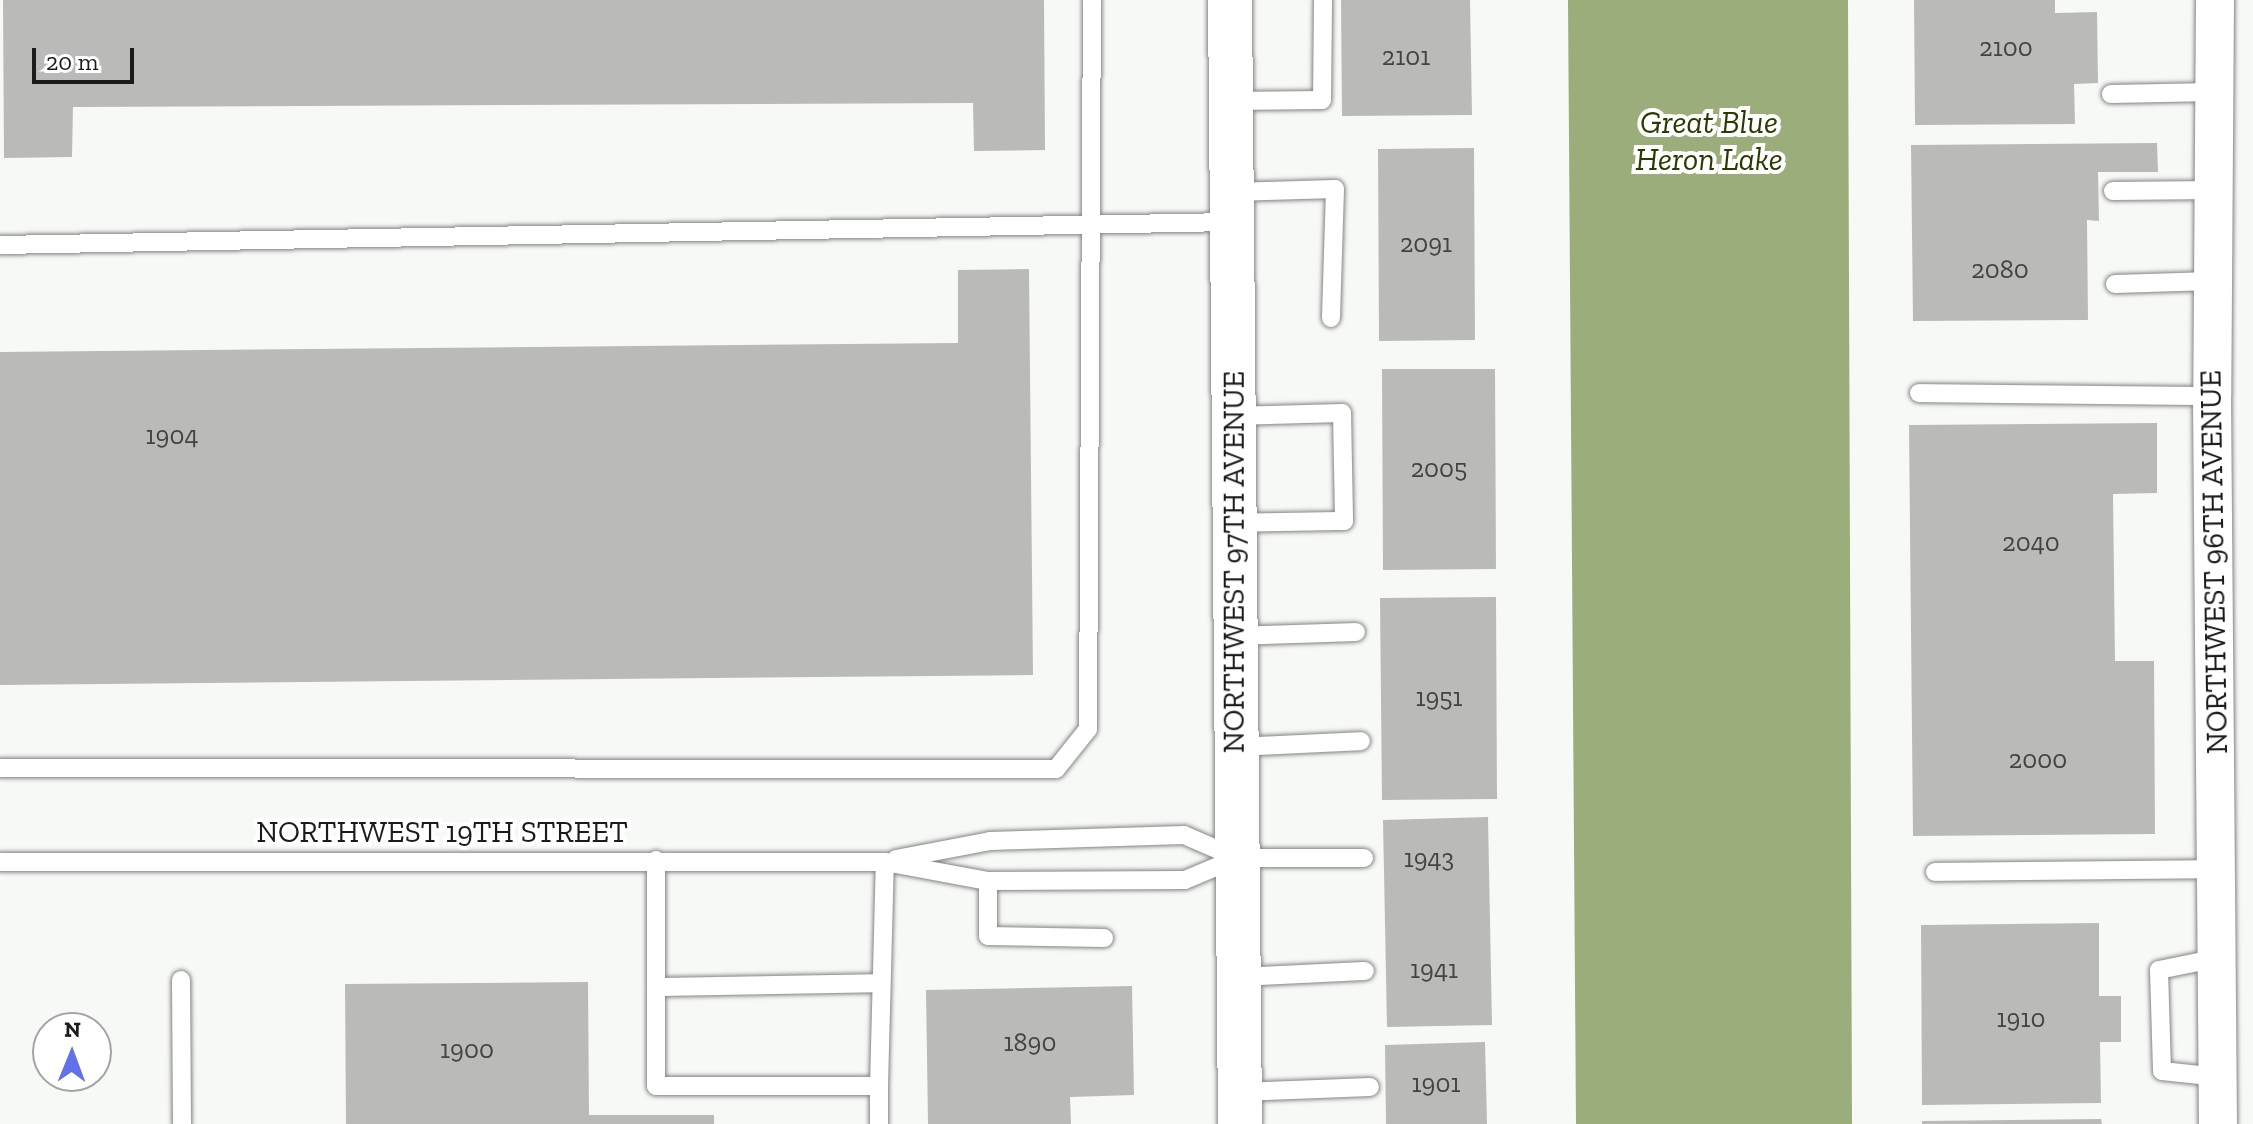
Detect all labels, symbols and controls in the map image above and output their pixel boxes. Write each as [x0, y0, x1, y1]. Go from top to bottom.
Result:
scale bar [36, 32, 138, 82]
house number: 2100 [1979, 32, 2033, 64]
house number: 2101 [1382, 41, 1430, 73]
text: 20 m [46, 47, 98, 76]
water label: Great Blue Heron Lake [1635, 104, 1783, 179]
house number: 2091 [1400, 228, 1452, 260]
house number: 2080 [1971, 254, 2029, 286]
street label: NORTHWEST 96TH AVENUE [2193, 369, 2235, 755]
street label: NORTHWEST 97TH AVENUE [1216, 370, 1252, 754]
house number: 1904 [146, 420, 198, 452]
house number: 2005 [1411, 453, 1467, 485]
house number: 2040 [2002, 527, 2060, 559]
house number: 1951 [1415, 682, 1463, 714]
house number: 2000 [2009, 744, 2067, 776]
street label: NORTHWEST 19TH STREET [256, 814, 628, 850]
house number: 1943 [1404, 843, 1454, 875]
house number: 1941 [1410, 954, 1458, 986]
house number: 1910 [1997, 1003, 2045, 1035]
north arrow [32, 1012, 112, 1092]
text: N [64, 1016, 81, 1043]
house number: 1890 [1004, 1027, 1056, 1059]
house number: 1900 [440, 1034, 494, 1066]
house number: 1901 [1412, 1068, 1460, 1100]

